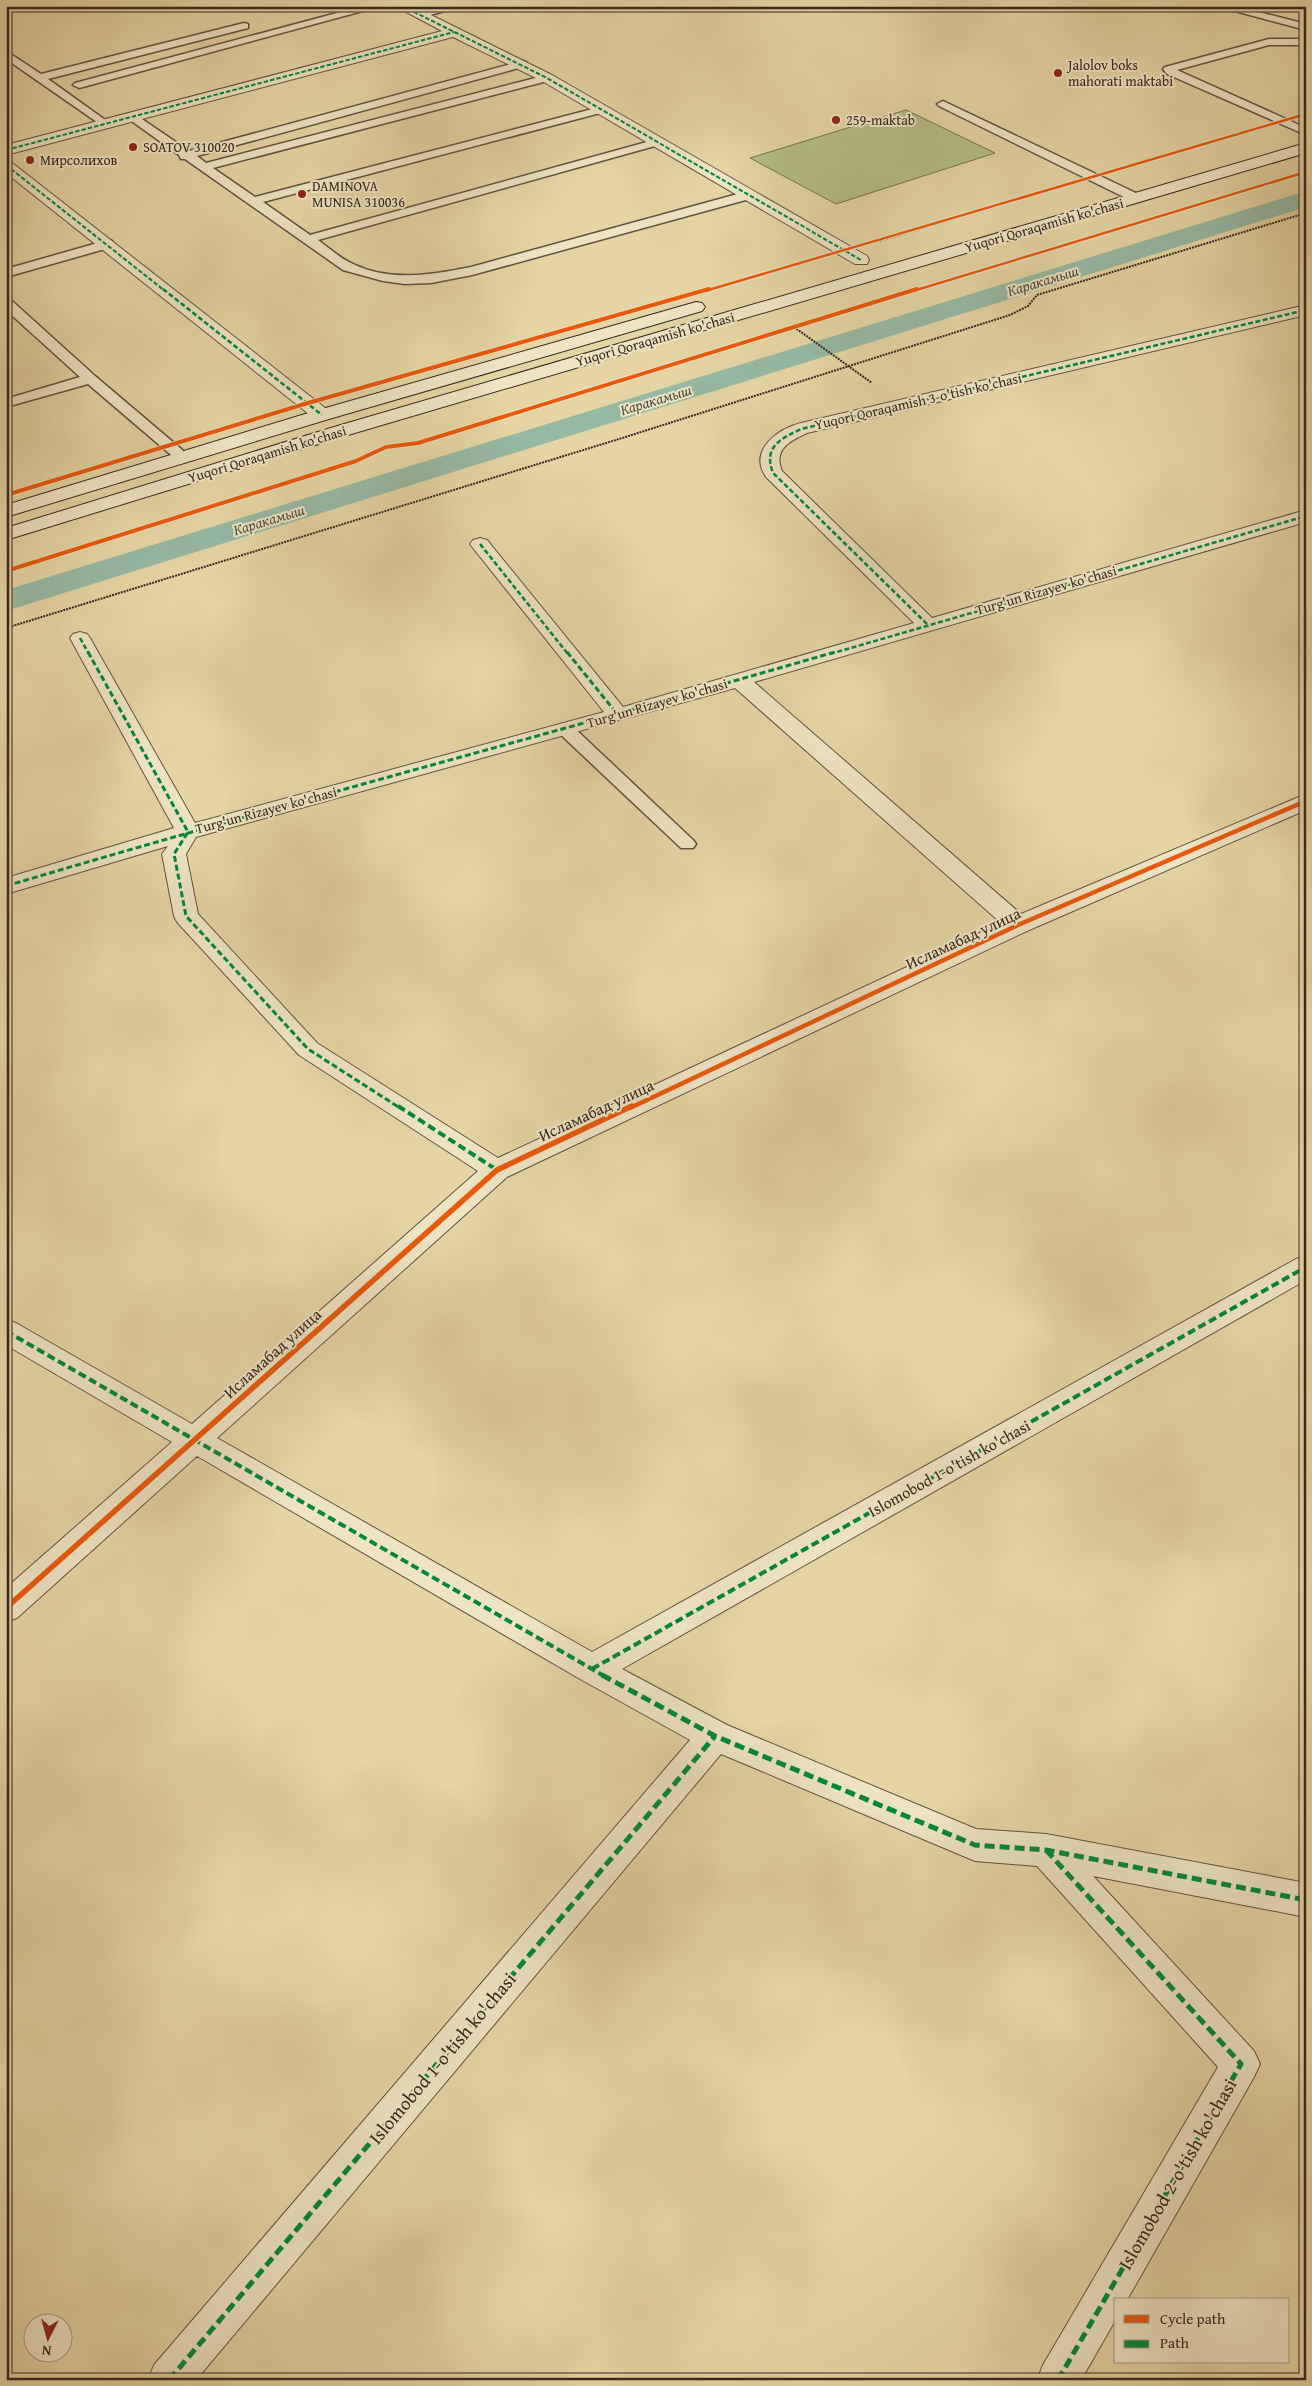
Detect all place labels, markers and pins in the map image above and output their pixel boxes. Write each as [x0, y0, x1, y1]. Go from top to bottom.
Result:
place label: Jalolov boks mahorati maktabi [1066, 55, 1173, 91]
marker: Jalolov boks mahorati maktabi [1052, 67, 1064, 79]
place label: 259-maktab [846, 110, 915, 130]
marker: 259-maktab [830, 114, 842, 126]
place label: SOATOV 310020 [143, 137, 235, 157]
marker: SOATOV 310020 [127, 141, 139, 153]
place label: Мирсолихов [40, 150, 118, 170]
marker: Мирсолихов [24, 154, 36, 166]
place label: DAMINOVA MUNISA 310036 [312, 176, 405, 212]
marker: DAMINOVA MUNISA 310036 [296, 188, 308, 200]

